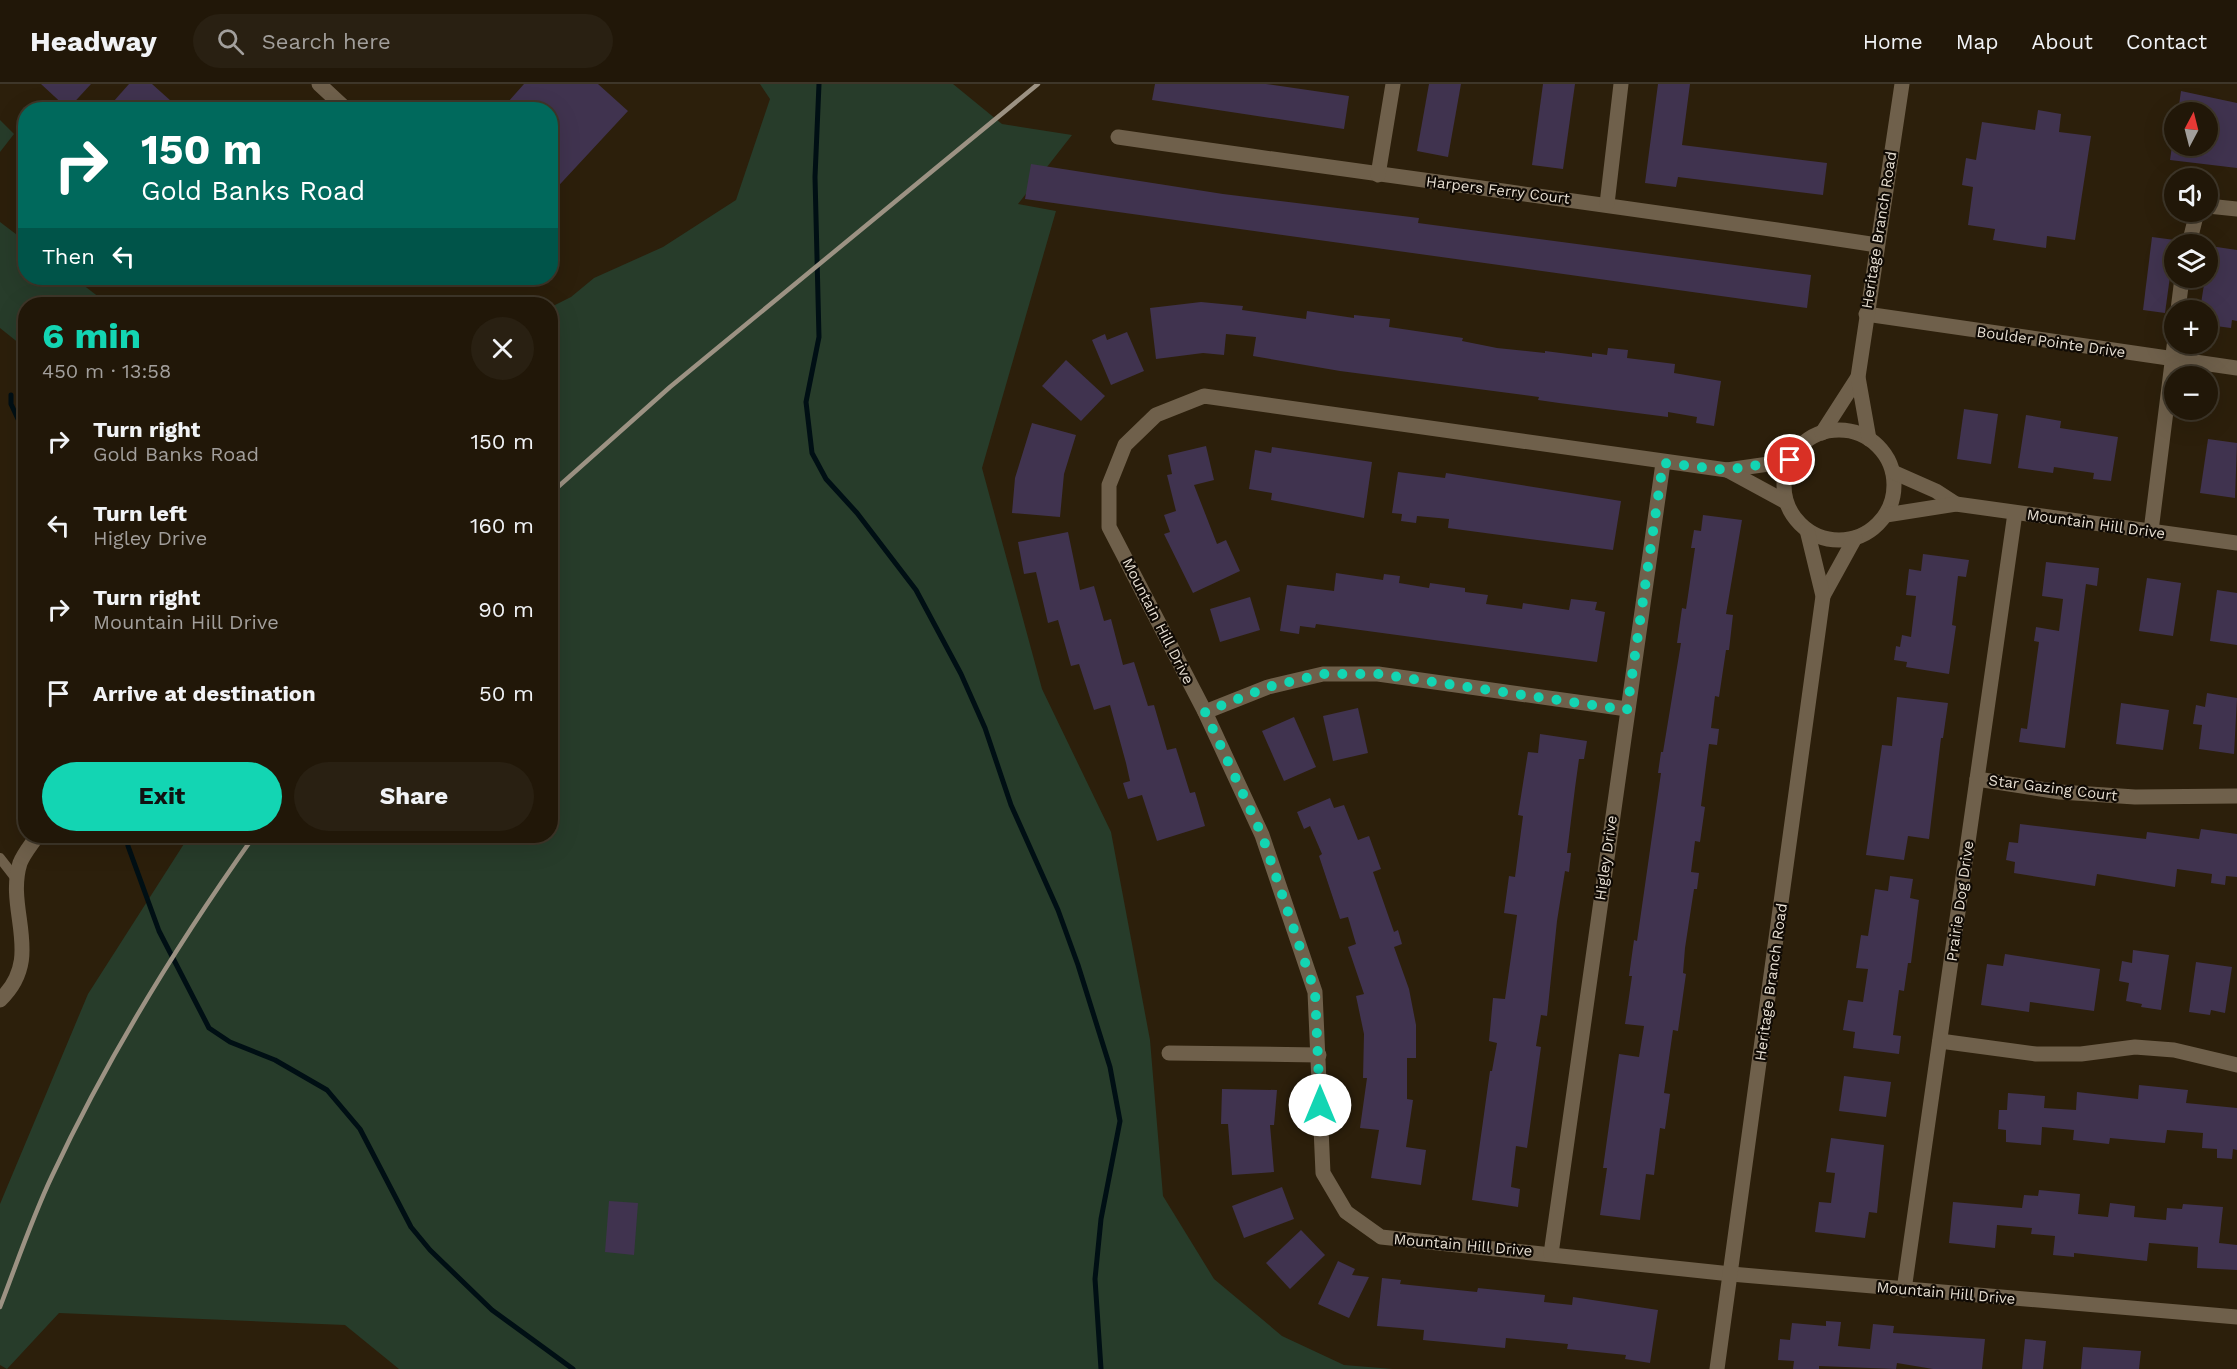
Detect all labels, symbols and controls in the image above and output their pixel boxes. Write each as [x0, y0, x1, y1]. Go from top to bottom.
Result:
search box [193, 14, 613, 68]
text: Headway [30, 25, 157, 58]
icon: search [214, 25, 247, 58]
text: Search here [262, 29, 391, 54]
text: Home [1863, 29, 1923, 54]
text: Map [1956, 29, 1999, 54]
text: About [2032, 29, 2093, 54]
text: Contact [2126, 29, 2207, 54]
north arrow [2164, 102, 2218, 156]
map controls [2164, 102, 2218, 420]
text: 150 m [141, 125, 262, 174]
icon: right [42, 126, 120, 204]
street label: Heritage Branch Road [1858, 150, 1900, 310]
button: sound [2164, 168, 2218, 222]
street label: Harpers Ferry Court [1425, 172, 1572, 208]
text: Gold Banks Road [141, 175, 365, 207]
button: layers [2164, 234, 2218, 288]
icon: left [107, 240, 140, 273]
text: Then [42, 244, 95, 269]
button: + [2164, 300, 2218, 354]
text: 6 min [42, 315, 141, 357]
button: close [471, 317, 534, 380]
street label: Boulder Pointe Drive [1975, 323, 2127, 361]
text: 450 m · 13:58 [42, 359, 171, 383]
button: − [2164, 366, 2218, 420]
text: Turn right [93, 417, 200, 442]
icon: right [42, 425, 75, 458]
text: 150 m [470, 429, 534, 454]
pin [1764, 434, 1815, 485]
text: Gold Banks Road [93, 442, 259, 466]
icon: arrive [1773, 443, 1806, 476]
text: Turn left [93, 501, 187, 526]
street label: Mountain Hill Drive [2026, 505, 2166, 543]
icon: left [42, 509, 75, 542]
text: 160 m [470, 513, 534, 538]
text: Higley Drive [93, 526, 207, 550]
street label: Mountain Hill Drive [1118, 555, 1198, 687]
text: Turn right [93, 585, 200, 610]
icon: right [42, 593, 75, 626]
text: 90 m [478, 597, 534, 622]
text: Mountain Hill Drive [93, 610, 279, 634]
icon: arrive [42, 677, 75, 710]
text: Arrive at destination [93, 681, 316, 706]
text: 50 m [479, 681, 534, 706]
button: Exit [42, 762, 282, 831]
button: Share [294, 762, 534, 831]
street label: Star Gazing Court [1988, 771, 2119, 805]
street label: Higley Drive [1591, 814, 1621, 902]
street label: Prairie Dog Drive [1943, 840, 1977, 962]
street label: Heritage Branch Road [1751, 902, 1791, 1062]
position arrow [1288, 1073, 1352, 1137]
street label: Mountain Hill Drive [1393, 1230, 1533, 1260]
street label: Mountain Hill Drive [1876, 1278, 2016, 1308]

